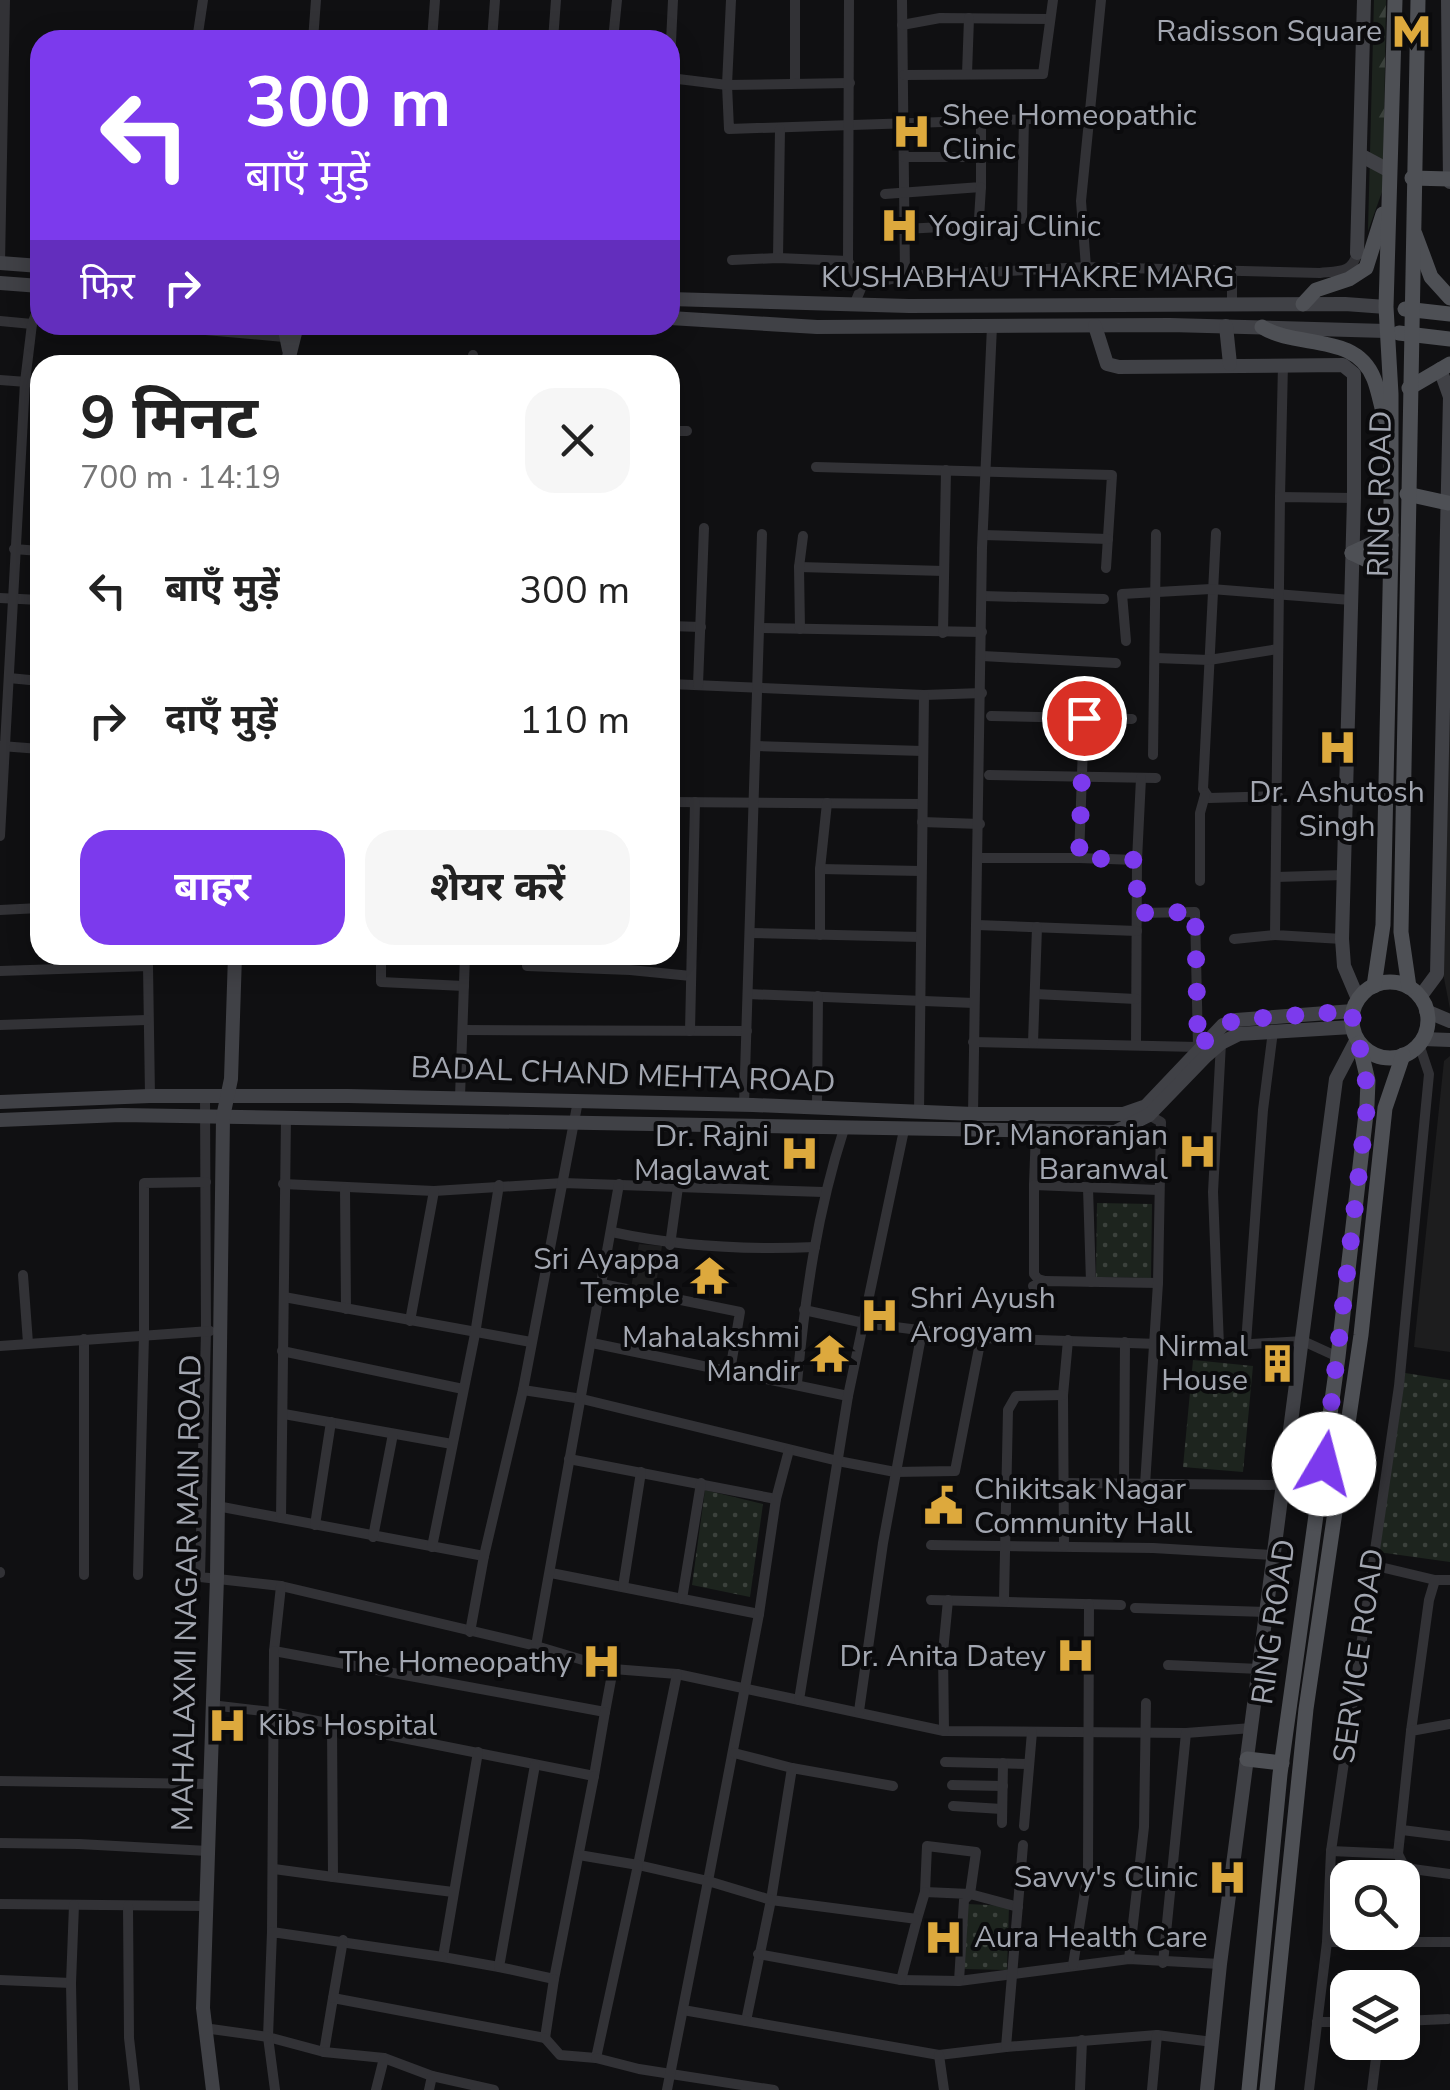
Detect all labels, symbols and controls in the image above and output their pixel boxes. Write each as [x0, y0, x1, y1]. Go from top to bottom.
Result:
metro station icon: Radisson Square [1391, 10, 1433, 52]
place label: Radisson Square [1156, 11, 1382, 52]
text: 300 m [245, 55, 451, 151]
icon: left [80, 70, 210, 200]
place label: Shee Homeopathic Clinic [942, 95, 1197, 170]
hospital icon: Shee Homeopathic Clinic [891, 111, 933, 153]
text: बाएँ मुड़ें [245, 146, 370, 207]
hospital icon: Yogiraj Clinic [878, 205, 920, 247]
place label: Yogiraj Clinic [928, 206, 1101, 247]
street label: KUSHABHAU THAKRE MARG [821, 257, 1235, 298]
icon: right [155, 260, 210, 315]
text: फिर [80, 261, 135, 312]
text: 9 मिनट [80, 377, 258, 459]
button: close [525, 388, 630, 493]
street label: RING ROAD [1358, 411, 1402, 577]
text: 700 m · 14:19 [80, 456, 281, 499]
icon: left [80, 563, 135, 618]
text: बाएँ मुड़ें [165, 563, 279, 614]
text: 300 m [519, 565, 630, 616]
pin [1042, 676, 1127, 761]
icon: arrive [1057, 691, 1112, 746]
icon: right [80, 693, 135, 748]
text: दाएँ मुड़ें [165, 693, 277, 744]
text: 110 m [519, 695, 630, 746]
hospital icon: Dr. Ashutosh Singh [1316, 727, 1358, 769]
place label: Dr. Ashutosh Singh [1249, 772, 1425, 847]
button: बाहर [80, 830, 345, 945]
button: शेयर करें [365, 830, 630, 945]
street label: BADAL CHAND MEHTA ROAD [410, 1047, 836, 1103]
place label: Dr. Manoranjan Baranwal [962, 1115, 1168, 1190]
place label: Dr. Rajni Maglawat [634, 1116, 769, 1191]
hospital icon: Dr. Manoranjan Baranwal [1177, 1131, 1219, 1173]
hospital icon: Dr. Rajni Maglawat [778, 1132, 820, 1174]
place label: Sri Ayappa Temple [533, 1239, 680, 1314]
temple icon: Sri Ayappa Temple [689, 1255, 731, 1297]
place label: Shri Ayush Arogyam [910, 1278, 1056, 1353]
hospital icon: Shri Ayush Arogyam [859, 1294, 901, 1336]
place label: Mahalakshmi Mandir [622, 1317, 800, 1392]
place label: Nirmal House [1158, 1326, 1248, 1401]
temple icon: Mahalakshmi Mandir [809, 1333, 851, 1375]
building icon: Nirmal House [1257, 1342, 1299, 1384]
street label: MAHALAXMI NAGAR MAIN ROAD [162, 1354, 212, 1832]
position arrow [1272, 1412, 1376, 1516]
place label: Chikitsak Nagar Community Hall [974, 1469, 1192, 1544]
public building icon: Chikitsak Nagar Community Hall [923, 1485, 965, 1527]
street label: RING ROAD [1242, 1537, 1306, 1707]
street label: SERVICE ROAD [1324, 1546, 1394, 1766]
hospital icon: Dr. Anita Datey [1055, 1635, 1097, 1677]
place label: Dr. Anita Datey [839, 1636, 1047, 1677]
hospital icon: The Homeopathy [581, 1641, 623, 1683]
place label: The Homeopathy [339, 1642, 573, 1683]
hospital icon: Kibs Hospital [207, 1704, 249, 1746]
place label: Kibs Hospital [258, 1705, 437, 1746]
hospital icon: Savvy's Clinic [1207, 1856, 1249, 1898]
place label: Savvy's Clinic [1014, 1857, 1198, 1898]
map controls [1330, 1860, 1420, 2060]
button: search [1330, 1860, 1420, 1950]
hospital icon: Aura Health Care [923, 1916, 965, 1958]
place label: Aura Health Care [974, 1917, 1208, 1958]
button: layers [1330, 1970, 1420, 2060]

